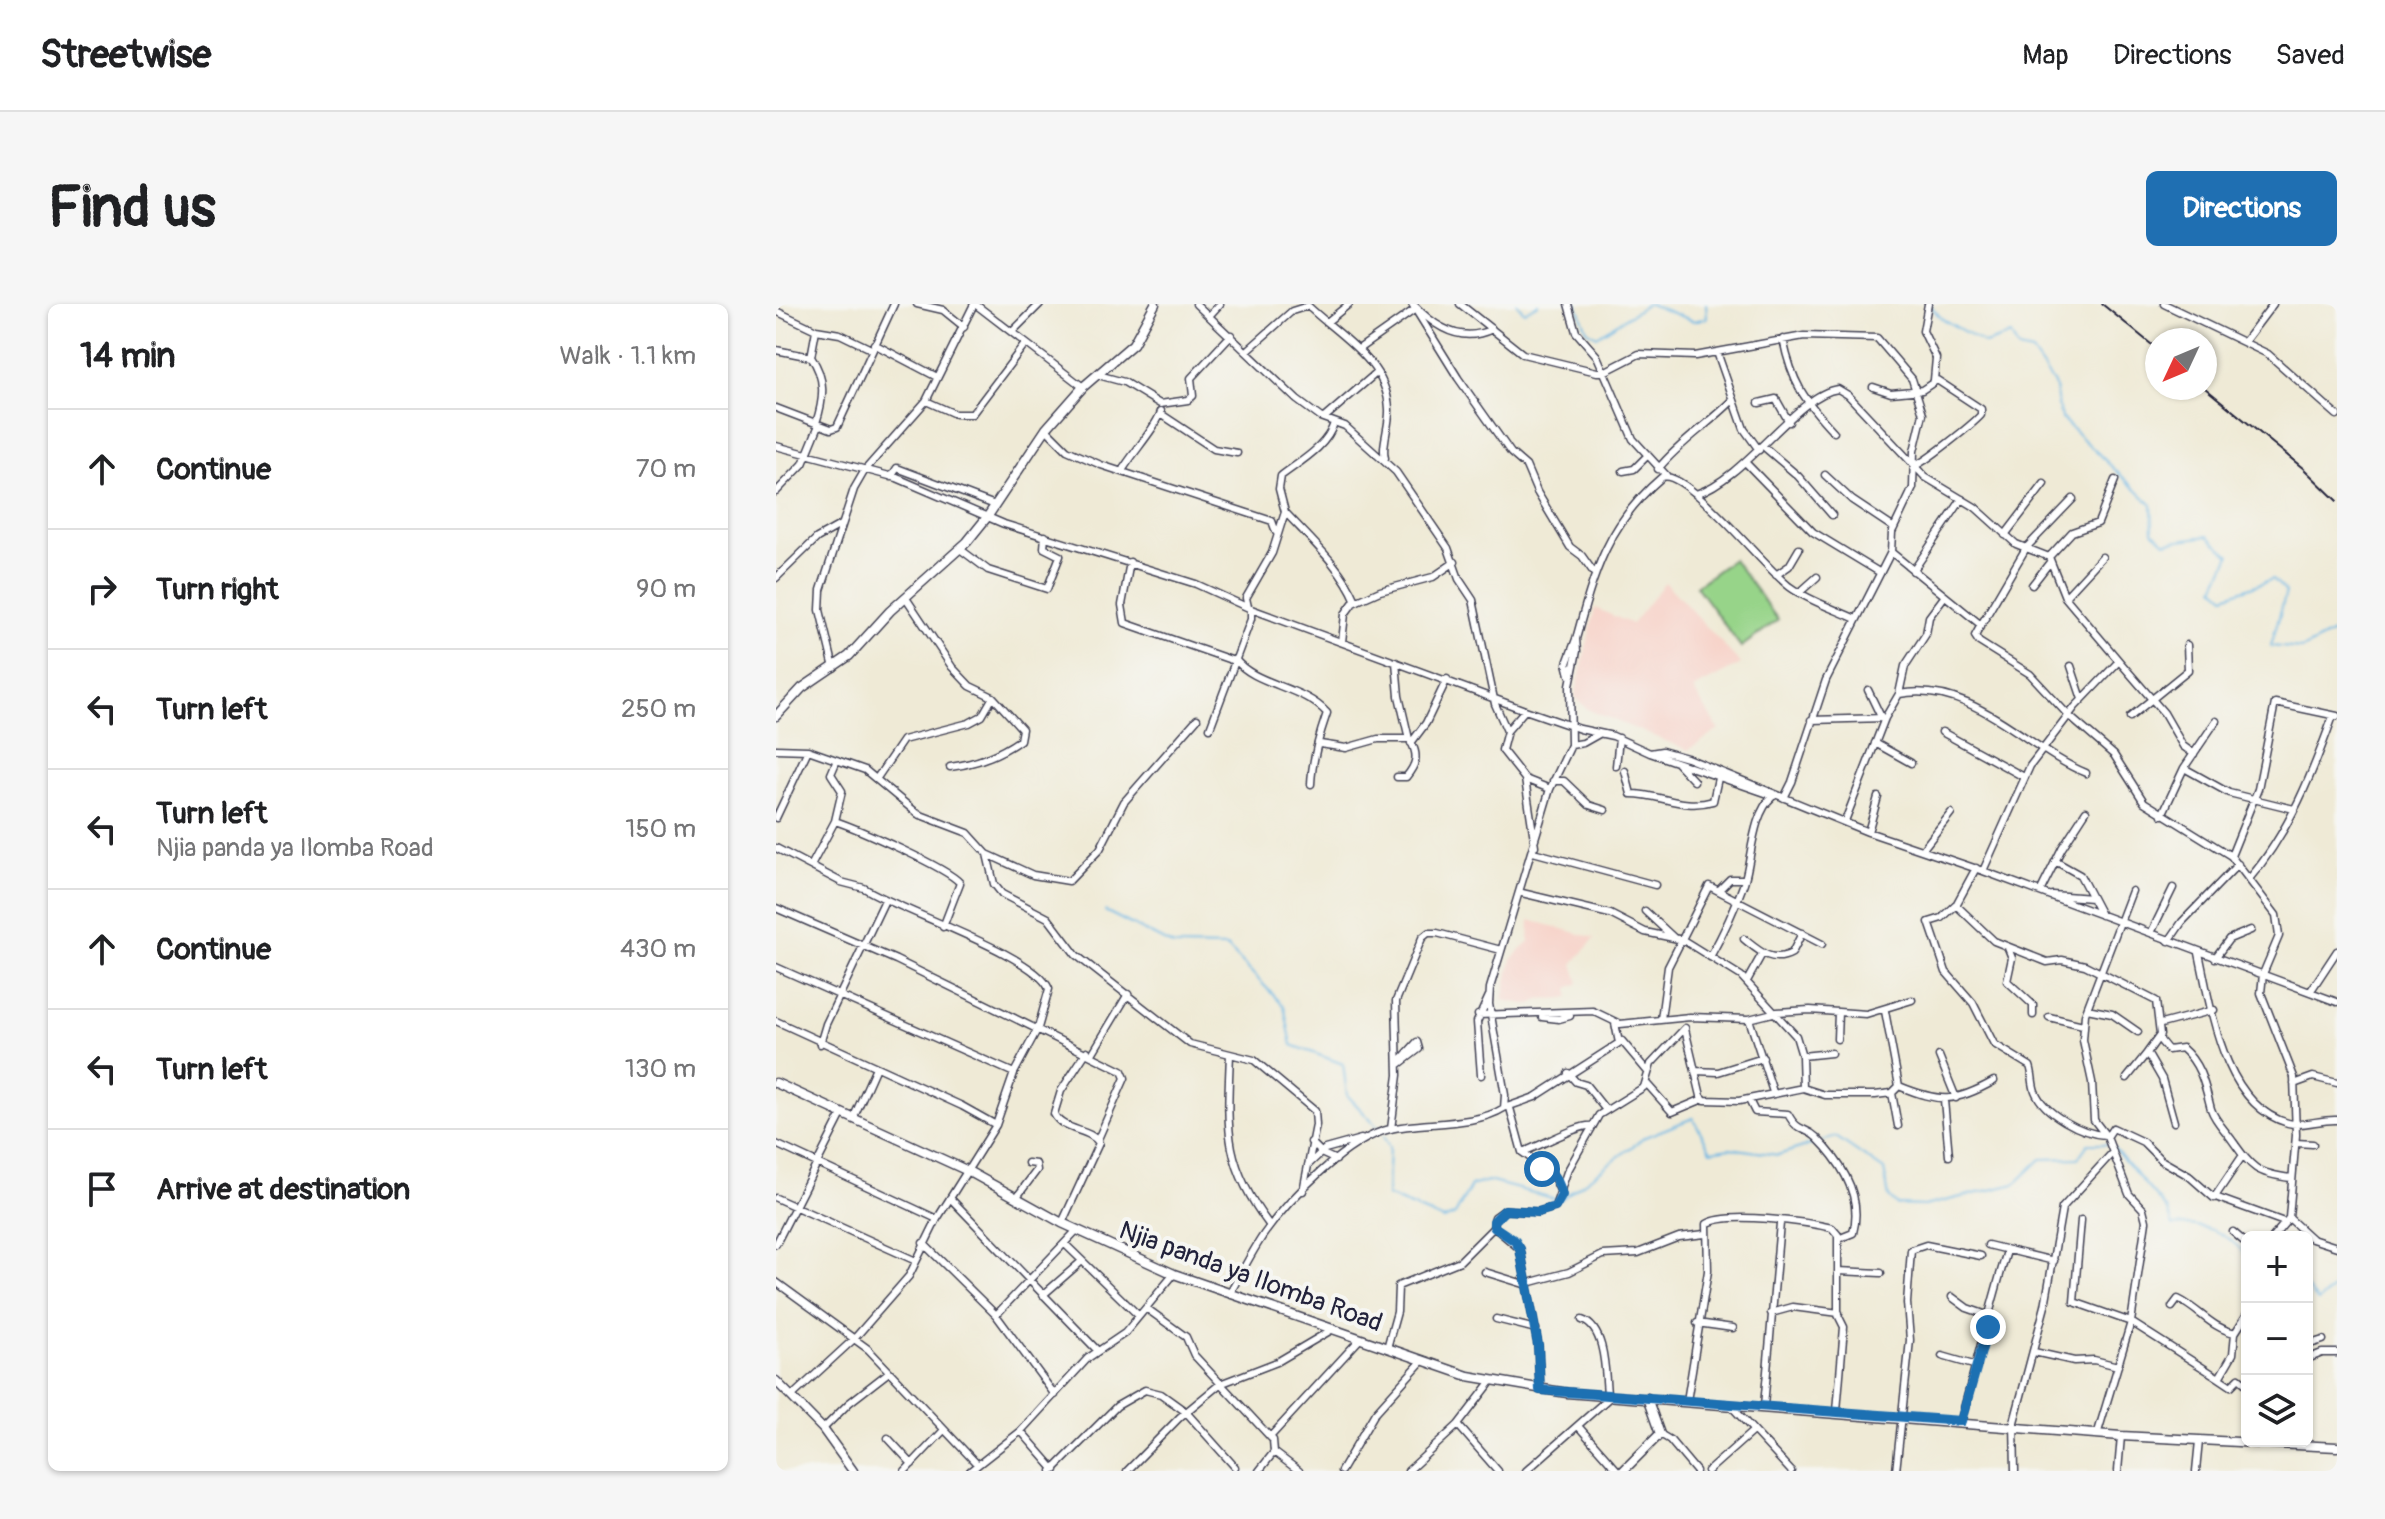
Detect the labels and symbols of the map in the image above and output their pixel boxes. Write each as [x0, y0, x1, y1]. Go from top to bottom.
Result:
north arrow [2145, 328, 2217, 400]
route start [1524, 1151, 1560, 1187]
street label: Njia panda ya Ilomba Road [1115, 1214, 1387, 1339]
route end [1970, 1309, 2006, 1345]

